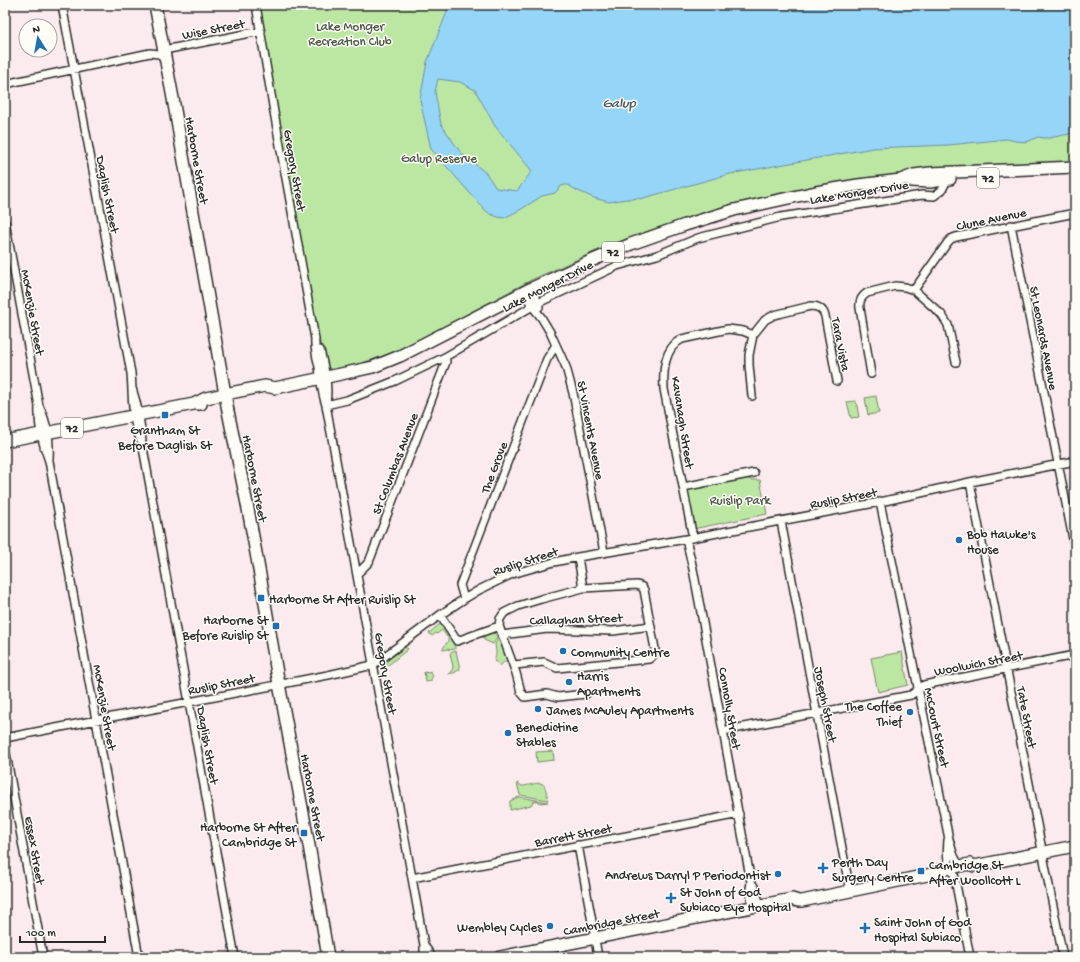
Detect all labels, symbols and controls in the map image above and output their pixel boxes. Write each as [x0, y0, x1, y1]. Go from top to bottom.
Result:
street label: Wise Street [181, 17, 248, 44]
north arrow [18, 18, 58, 58]
park label: Lake Monger Recreation Club [308, 20, 392, 50]
text: N [32, 24, 41, 37]
water label: Galup [602, 96, 637, 113]
street label: Harborne Street [181, 116, 211, 207]
street label: Gregory Street [279, 129, 308, 214]
park label: Galup Reserve [401, 152, 477, 167]
street label: Daglish Street [92, 154, 122, 236]
road number: 72 [977, 168, 999, 188]
street label: Lake Monger Drive [809, 178, 910, 209]
street label: Clune Avenue [955, 206, 1028, 235]
road number: 72 [602, 242, 624, 262]
street label: Lake Monger Drive [500, 258, 596, 317]
street label: McKenzie Street [17, 269, 47, 358]
street label: St Leonards Avenue [1025, 285, 1060, 392]
street label: Tara Vista [827, 315, 852, 373]
street label: Kavanagh Street [667, 375, 696, 471]
street label: St Vincents Avenue [573, 380, 607, 481]
marker: Grantham St Before Daglish St [160, 410, 170, 420]
street label: St Columbas Avenue [370, 411, 423, 517]
road number: 72 [61, 418, 83, 438]
place label: Grantham St Before Daglish St [117, 424, 213, 454]
street label: Harborne Street [238, 434, 270, 525]
street label: The Grove [478, 440, 512, 497]
street label: Ruslip Street [809, 485, 880, 513]
park label: Ruislip Park [710, 494, 771, 509]
place label: Bob Hawke's House [966, 528, 1037, 558]
marker: Bob Hawke's House [954, 535, 964, 545]
street label: Ruslip Street [491, 544, 562, 580]
marker: Harborne St After Ruislip St [256, 593, 266, 603]
place label: Harborne St After Ruislip St [269, 593, 417, 608]
street label: Callaghan Street [529, 611, 624, 630]
place label: Harborne St Before Ruislip St [182, 614, 270, 644]
marker: Harborne St Before Ruislip St [271, 621, 281, 631]
street label: Gregory Street [370, 632, 399, 717]
marker: Community Centre [558, 646, 568, 656]
place label: Community Centre [571, 646, 670, 661]
street label: Woolwich Street [933, 648, 1025, 680]
street label: McKenzie Street [89, 664, 119, 753]
street label: Connolly Street [714, 666, 743, 752]
street label: Joseph Street [810, 666, 840, 745]
place label: Harris Apartments [577, 670, 642, 700]
street label: Ruslip Street [187, 671, 258, 699]
marker: Harris Apartments [564, 677, 574, 687]
street label: Tate Street [1012, 685, 1039, 751]
street label: McCourt Street [920, 686, 952, 770]
place label: The Coffee Thief [844, 700, 903, 730]
marker: James McAuley Apartments [533, 704, 543, 714]
place label: James McAuley Apartments [546, 704, 695, 719]
street label: Daglish Street [192, 705, 221, 787]
marker: The Coffee Thief [905, 707, 915, 717]
place label: Benedictine Stables [515, 721, 578, 751]
marker: Benedictine Stables [503, 728, 513, 738]
street label: Harborne Street [296, 753, 328, 844]
street label: Essex Street [20, 815, 47, 887]
place label: Harborne St After Cambridge St [200, 821, 298, 851]
street label: Barrett Street [533, 821, 615, 851]
marker: Harborne St After Cambridge St [299, 828, 309, 838]
place label: Perth Day Surgery Centre [831, 856, 914, 886]
place label: Cambridge St After Woollcott L [929, 859, 1021, 889]
marker: Perth Day Surgery Centre [817, 862, 829, 874]
marker: Cambridge St After Woollcott L [916, 866, 926, 876]
place label: Andrews Darryl P Periodontist [605, 869, 772, 884]
marker: Andrews Darryl P Periodontist [773, 869, 783, 879]
place label: St John of God Subiaco Eye Hospital [680, 886, 791, 916]
marker: St John of God Subiaco Eye Hospital [665, 892, 677, 904]
street label: Cambridge Street [562, 906, 662, 940]
place label: Saint John of God Hospital Subiaco [874, 916, 972, 946]
scale bar [20, 918, 105, 944]
place label: Wembley Cycles [457, 921, 543, 936]
marker: Wembley Cycles [545, 921, 555, 931]
marker: Saint John of God Hospital Subiaco [859, 922, 871, 934]
text: 100 m [25, 927, 56, 941]

